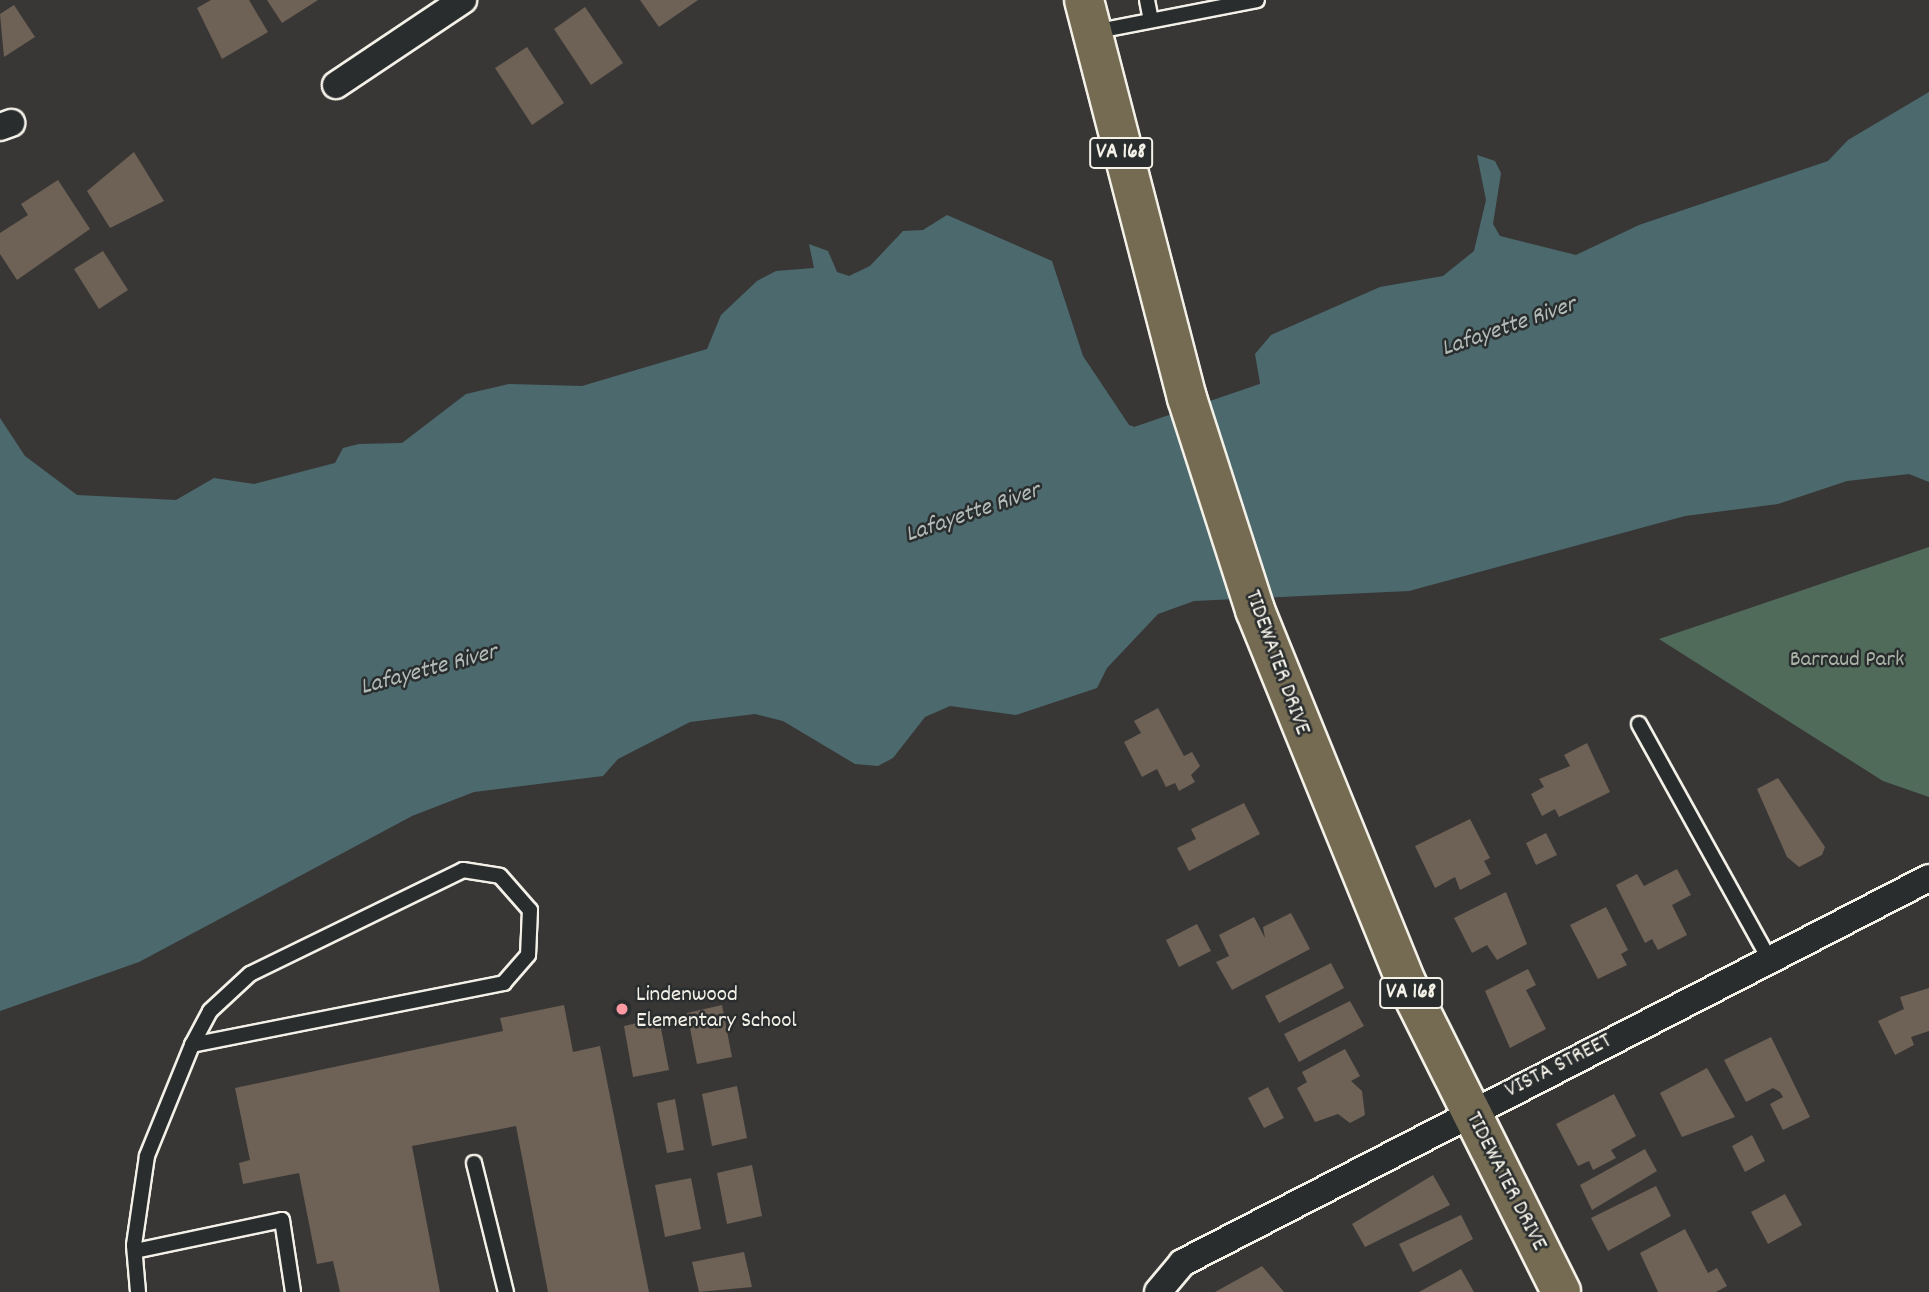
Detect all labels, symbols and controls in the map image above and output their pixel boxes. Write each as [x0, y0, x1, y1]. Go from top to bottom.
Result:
road number: VA 168 [1088, 136, 1154, 170]
water label: Lafayette River [1438, 292, 1580, 364]
water label: Lafayette River [902, 478, 1044, 550]
street label: TIDEWATER DRIVE [1237, 587, 1315, 739]
water label: Lafayette River [357, 639, 501, 703]
park label: Barraud Park [1790, 647, 1904, 675]
road number: VA 168 [1378, 976, 1444, 1010]
place label: Lindenwood Elementary School [636, 982, 797, 1036]
marker: Lindenwood Elementary School [614, 1001, 630, 1017]
street label: VISTA STREET [1501, 1028, 1617, 1106]
street label: TIDEWATER DRIVE [1458, 1108, 1552, 1256]

